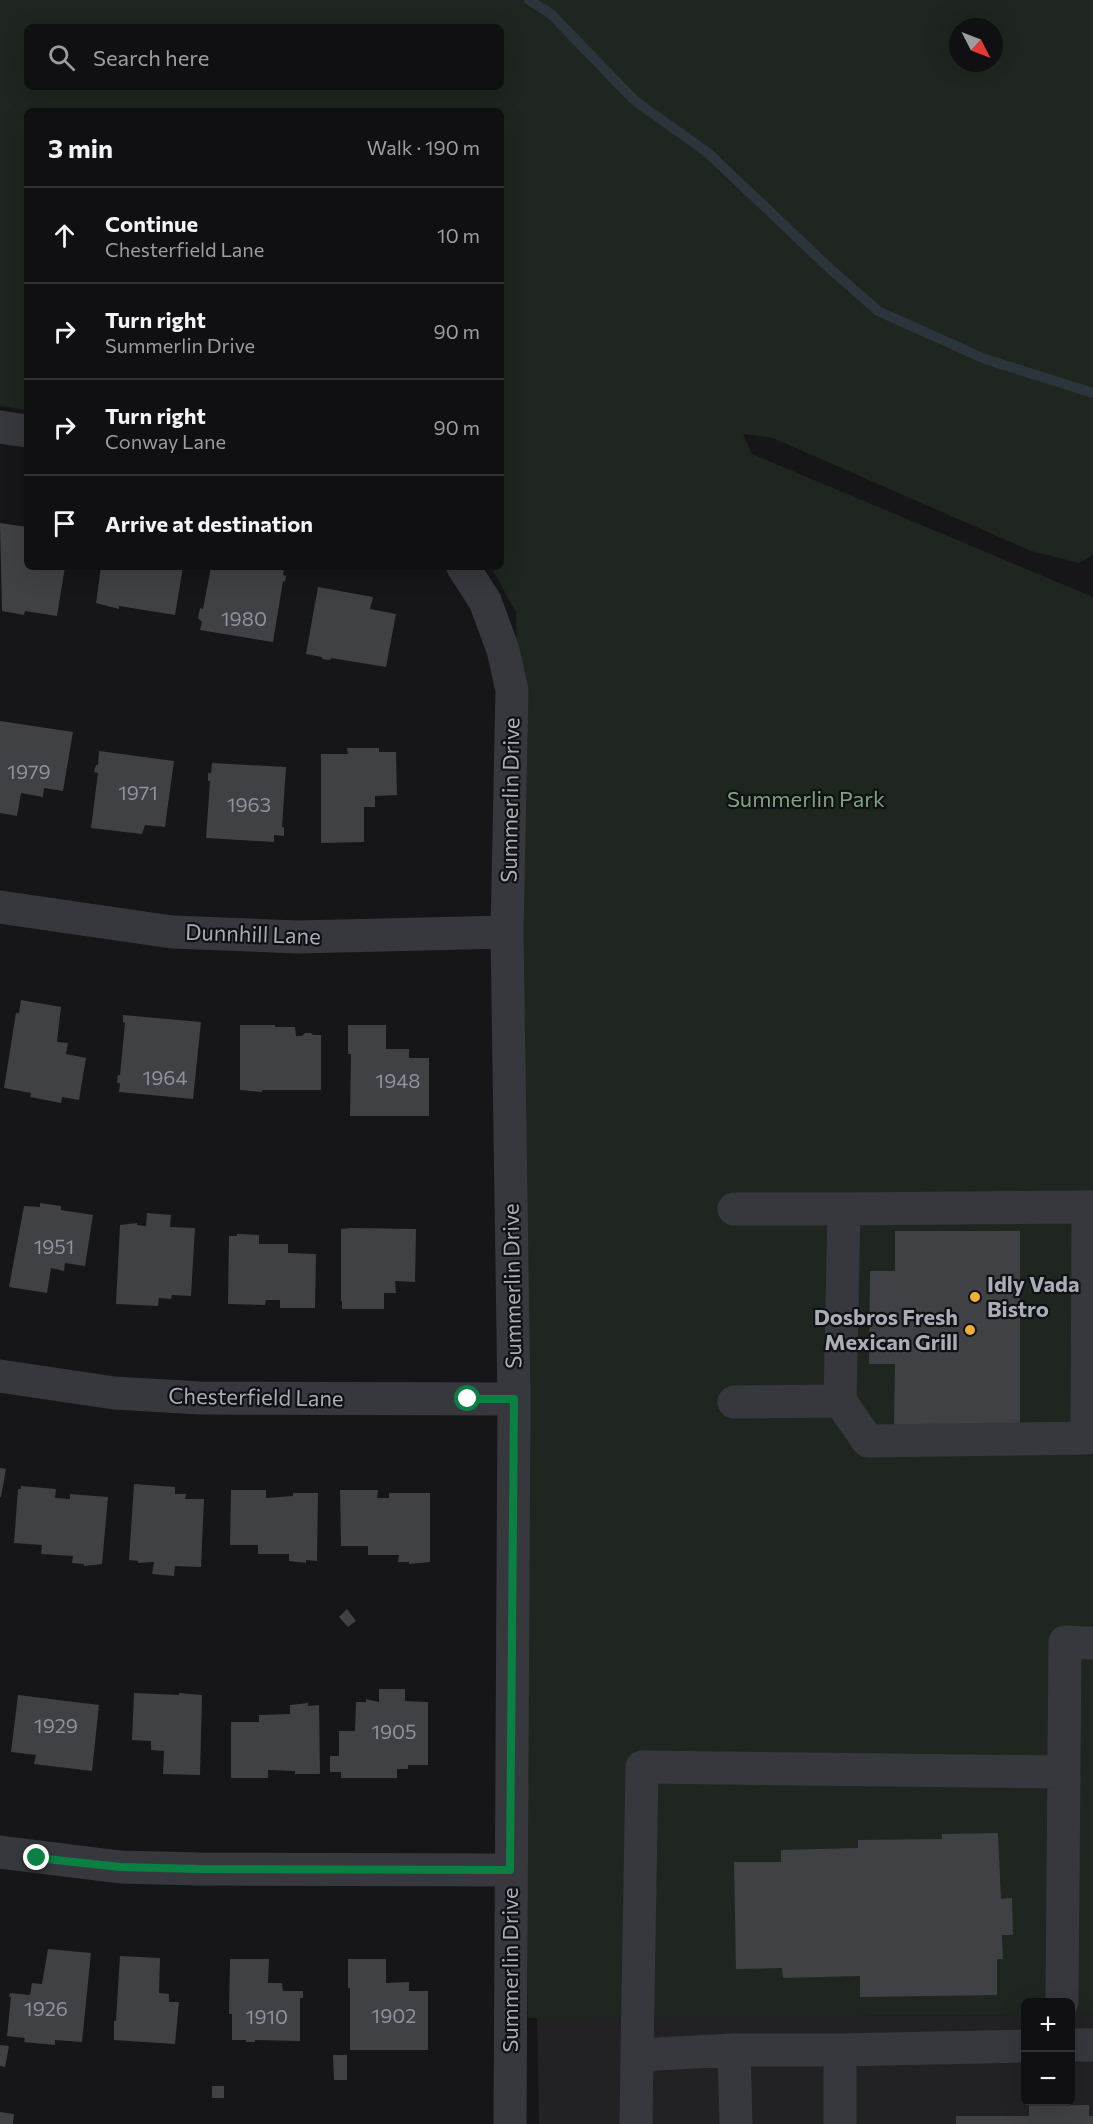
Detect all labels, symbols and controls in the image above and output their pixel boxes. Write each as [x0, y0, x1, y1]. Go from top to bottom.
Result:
north arrow [949, 18, 1003, 72]
search box [24, 24, 504, 90]
icon: search [45, 41, 78, 74]
text: Search here [93, 44, 209, 71]
text: 3 min [48, 132, 113, 163]
text: Walk · 190 m [367, 135, 480, 159]
text: Continue [105, 210, 198, 237]
icon: ahead [48, 219, 81, 252]
text: 10 m [437, 223, 480, 247]
text: Chesterfield Lane [105, 237, 264, 261]
text: Turn right [105, 306, 206, 333]
icon: right [48, 315, 81, 348]
text: 90 m [434, 319, 480, 343]
text: Summerlin Drive [105, 333, 255, 357]
text: Turn right [105, 402, 206, 429]
icon: right [48, 411, 81, 444]
text: 90 m [434, 415, 480, 439]
text: Conway Lane [105, 429, 226, 453]
icon: arrive [48, 507, 81, 540]
text: Arrive at destination [105, 510, 313, 537]
house number: 1980 [221, 606, 267, 630]
street label: Summerlin Drive [495, 717, 524, 883]
house number: 1979 [7, 759, 51, 783]
house number: 1971 [118, 780, 158, 804]
park label: Summerlin Park [727, 785, 885, 812]
house number: 1963 [227, 792, 271, 816]
street label: Dunnhill Lane [185, 918, 321, 949]
house number: 1964 [143, 1065, 187, 1089]
house number: 1948 [376, 1068, 420, 1092]
street label: Summerlin Drive [497, 1203, 526, 1369]
house number: 1951 [34, 1234, 74, 1258]
place label: Idly Vada Bistro [987, 1270, 1080, 1322]
marker: Idly Vada Bistro [968, 1290, 982, 1304]
place label: Dosbros Fresh Mexican Grill [814, 1303, 958, 1355]
marker: Dosbros Fresh Mexican Grill [963, 1323, 977, 1337]
street label: Chesterfield Lane [168, 1381, 344, 1412]
route start [454, 1385, 480, 1411]
house number: 1929 [34, 1713, 78, 1737]
house number: 1905 [371, 1719, 417, 1743]
route end [23, 1844, 49, 1870]
street label: Summerlin Drive [496, 1887, 523, 2053]
house number: 1926 [24, 1996, 68, 2020]
map controls [1021, 1998, 1075, 2106]
button: + [1021, 1998, 1075, 2052]
house number: 1902 [372, 2003, 416, 2027]
house number: 1910 [246, 2004, 288, 2028]
button: − [1021, 2052, 1075, 2106]

